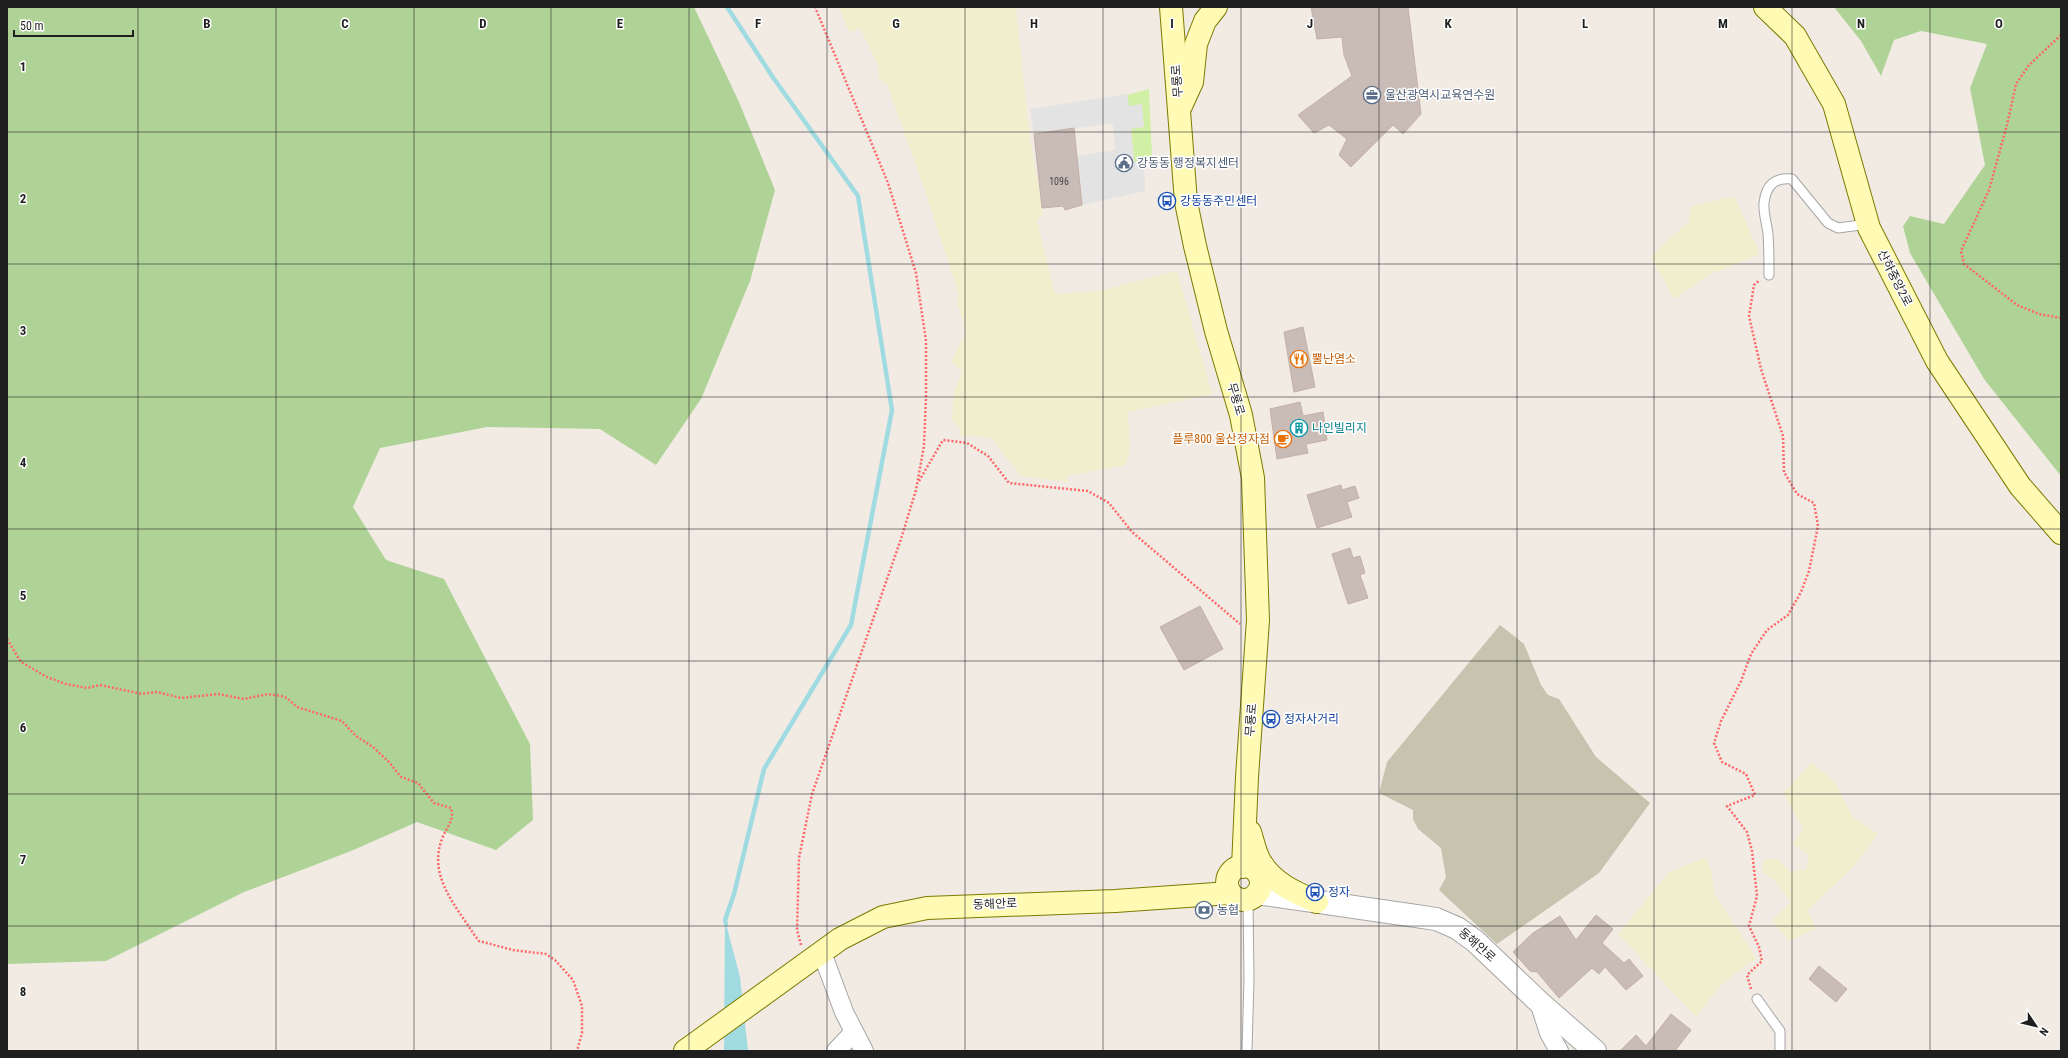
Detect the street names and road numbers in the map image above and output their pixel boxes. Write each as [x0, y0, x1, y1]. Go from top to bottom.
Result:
street label: 무룡로 [1169, 64, 1185, 98]
street label: 산하중앙2로 [1875, 248, 1915, 308]
street label: 무룡로 [1225, 381, 1247, 417]
street label: 무룡로 [1243, 703, 1259, 737]
street label: 동해안로 [973, 896, 1017, 912]
street label: 동해안로 [1456, 925, 1498, 965]

